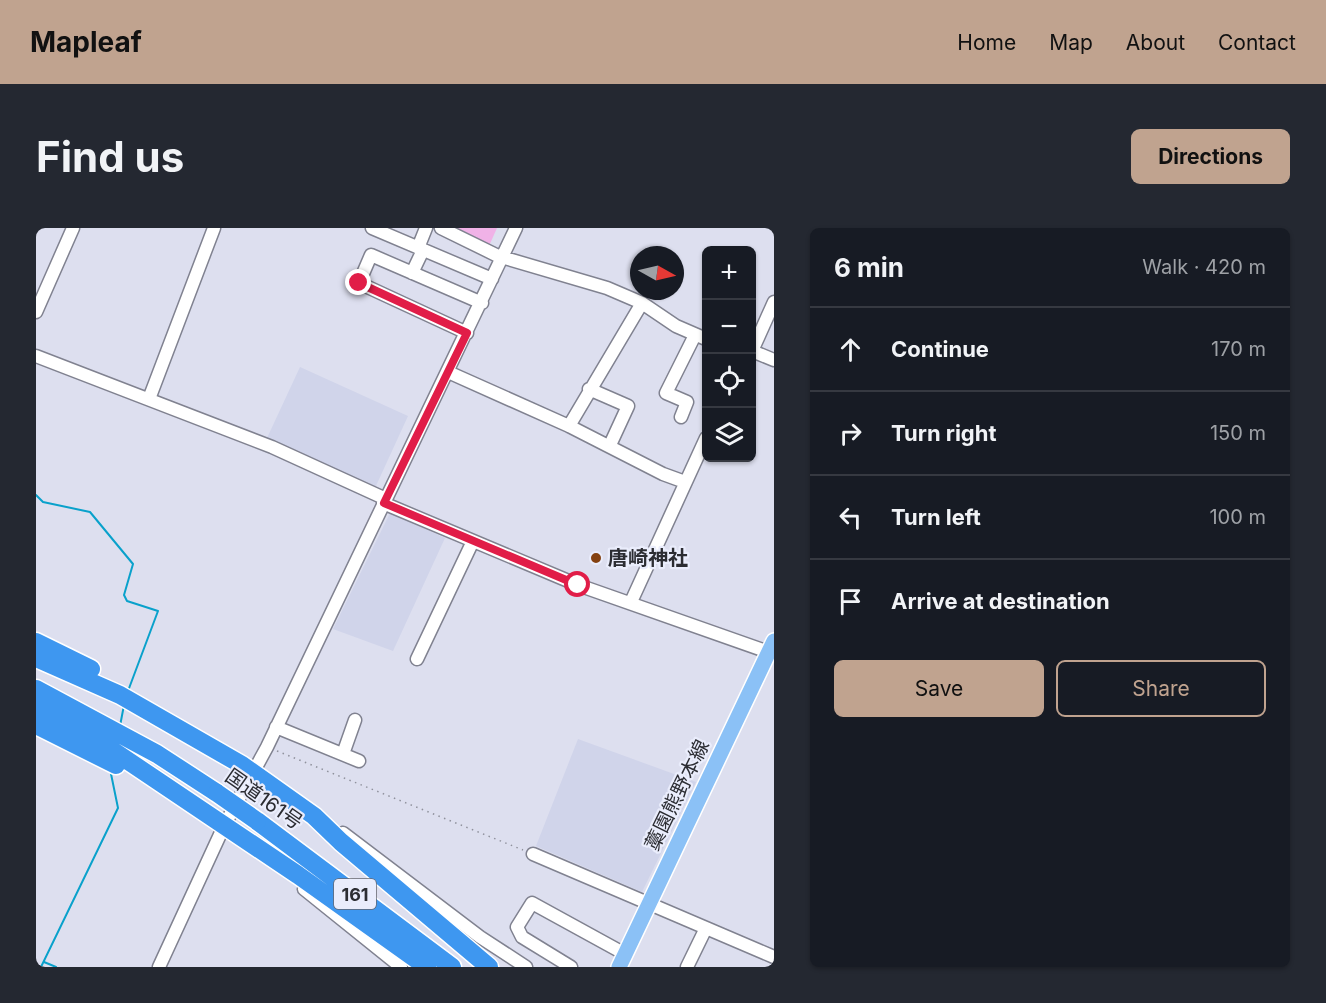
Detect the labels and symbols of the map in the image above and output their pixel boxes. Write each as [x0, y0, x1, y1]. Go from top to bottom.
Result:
north arrow [630, 246, 684, 300]
route end [345, 269, 371, 295]
place label: 唐崎神社 [608, 546, 688, 570]
marker: 唐崎神社 [589, 551, 603, 565]
route start [564, 571, 590, 597]
street label: 藁園熊野本線 [640, 736, 714, 854]
street label: 国道161号 [221, 764, 307, 834]
road number: 161 [334, 879, 376, 909]

